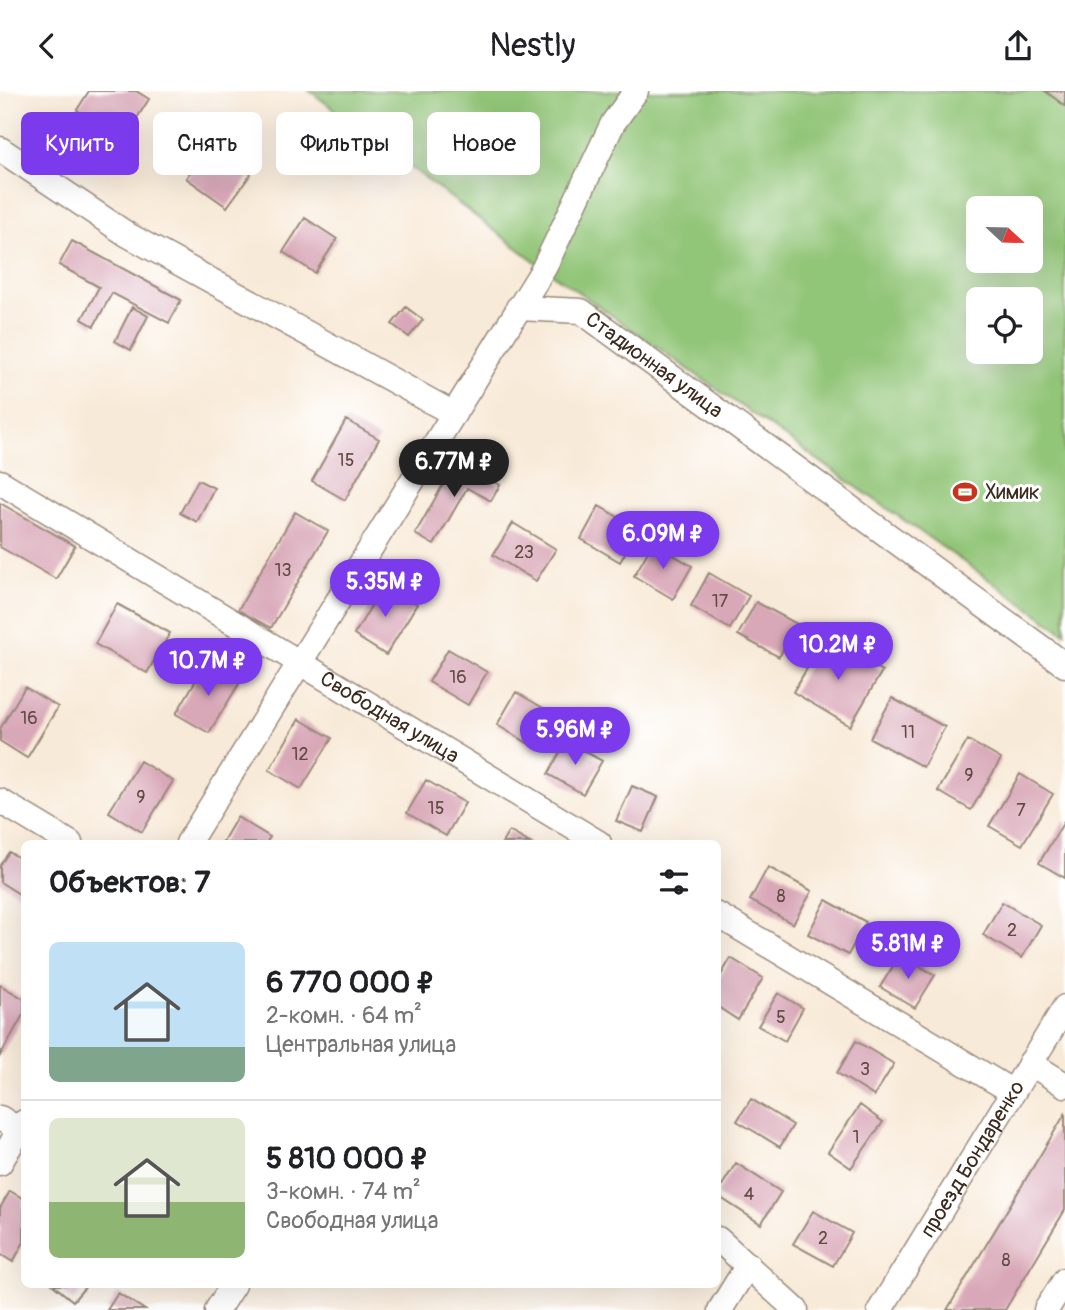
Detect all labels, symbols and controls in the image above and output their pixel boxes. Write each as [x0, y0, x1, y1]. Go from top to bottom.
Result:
text: Nestly [490, 26, 575, 66]
icon: back [28, 27, 66, 65]
icon: share [999, 27, 1037, 65]
chip: Купить [21, 112, 139, 175]
chip: Снять [153, 112, 262, 175]
chip: Фильтры [276, 112, 413, 175]
chip: Новое [427, 112, 540, 175]
north arrow [966, 196, 1043, 273]
map controls [966, 196, 1043, 364]
button: locate [966, 287, 1043, 364]
street label: Стадионная улица [580, 305, 729, 424]
pin: 6.77M ₽ [389, 439, 519, 499]
text: 6.77M ₽ [415, 447, 493, 476]
house number: 15 [338, 449, 354, 472]
sports icon: Химик [951, 478, 979, 506]
place label: Химик [985, 479, 1040, 506]
pin: 6.09M ₽ [598, 511, 728, 571]
text: 6.09M ₽ [622, 519, 704, 548]
house number: 23 [514, 541, 534, 564]
house number: 13 [274, 559, 292, 582]
pin: 5.35M ₽ [320, 559, 450, 619]
text: 5.35M ₽ [346, 567, 424, 596]
house number: 17 [712, 590, 729, 613]
pin: 10.2M ₽ [773, 623, 903, 682]
text: 10.2M ₽ [799, 630, 877, 659]
pin: 10.7M ₽ [143, 639, 273, 698]
text: 10.7M ₽ [169, 646, 247, 675]
street label: Свободная улица [315, 665, 464, 769]
house number: 16 [449, 666, 467, 689]
house number: 16 [20, 707, 38, 730]
pin: 5.96M ₽ [510, 707, 640, 767]
text: 5.96M ₽ [536, 715, 614, 744]
house number: 11 [901, 721, 915, 744]
house number: 12 [291, 743, 309, 766]
house number: 9 [964, 764, 974, 787]
house number: 9 [136, 786, 146, 809]
house number: 15 [428, 797, 444, 820]
house number: 7 [1016, 799, 1026, 822]
icon: filters [655, 863, 693, 901]
text: Объектов: 7 [49, 864, 210, 901]
house number: 8 [776, 885, 786, 908]
house number: 2 [1007, 919, 1017, 942]
pin: 5.81M ₽ [843, 921, 973, 981]
text: 5.81M ₽ [871, 929, 945, 958]
text: 6 770 000 ₽ [266, 964, 435, 1001]
icon: home [105, 970, 189, 1054]
text: 2-комн. · 64 m² [266, 1001, 422, 1030]
house number: 5 [776, 1006, 786, 1029]
text: Центральная улица [266, 1030, 456, 1059]
house number: 3 [860, 1058, 870, 1081]
street label: проезд Бондаренко [914, 1075, 1030, 1242]
house number: 1 [852, 1126, 860, 1149]
text: 5 810 000 ₽ [266, 1140, 429, 1177]
icon: home [105, 1146, 189, 1230]
text: 3-комн. · 74 m² [266, 1177, 421, 1206]
house number: 4 [744, 1183, 755, 1206]
text: Свободная улица [266, 1206, 438, 1235]
house number: 2 [818, 1227, 828, 1250]
house number: 8 [1001, 1249, 1011, 1272]

